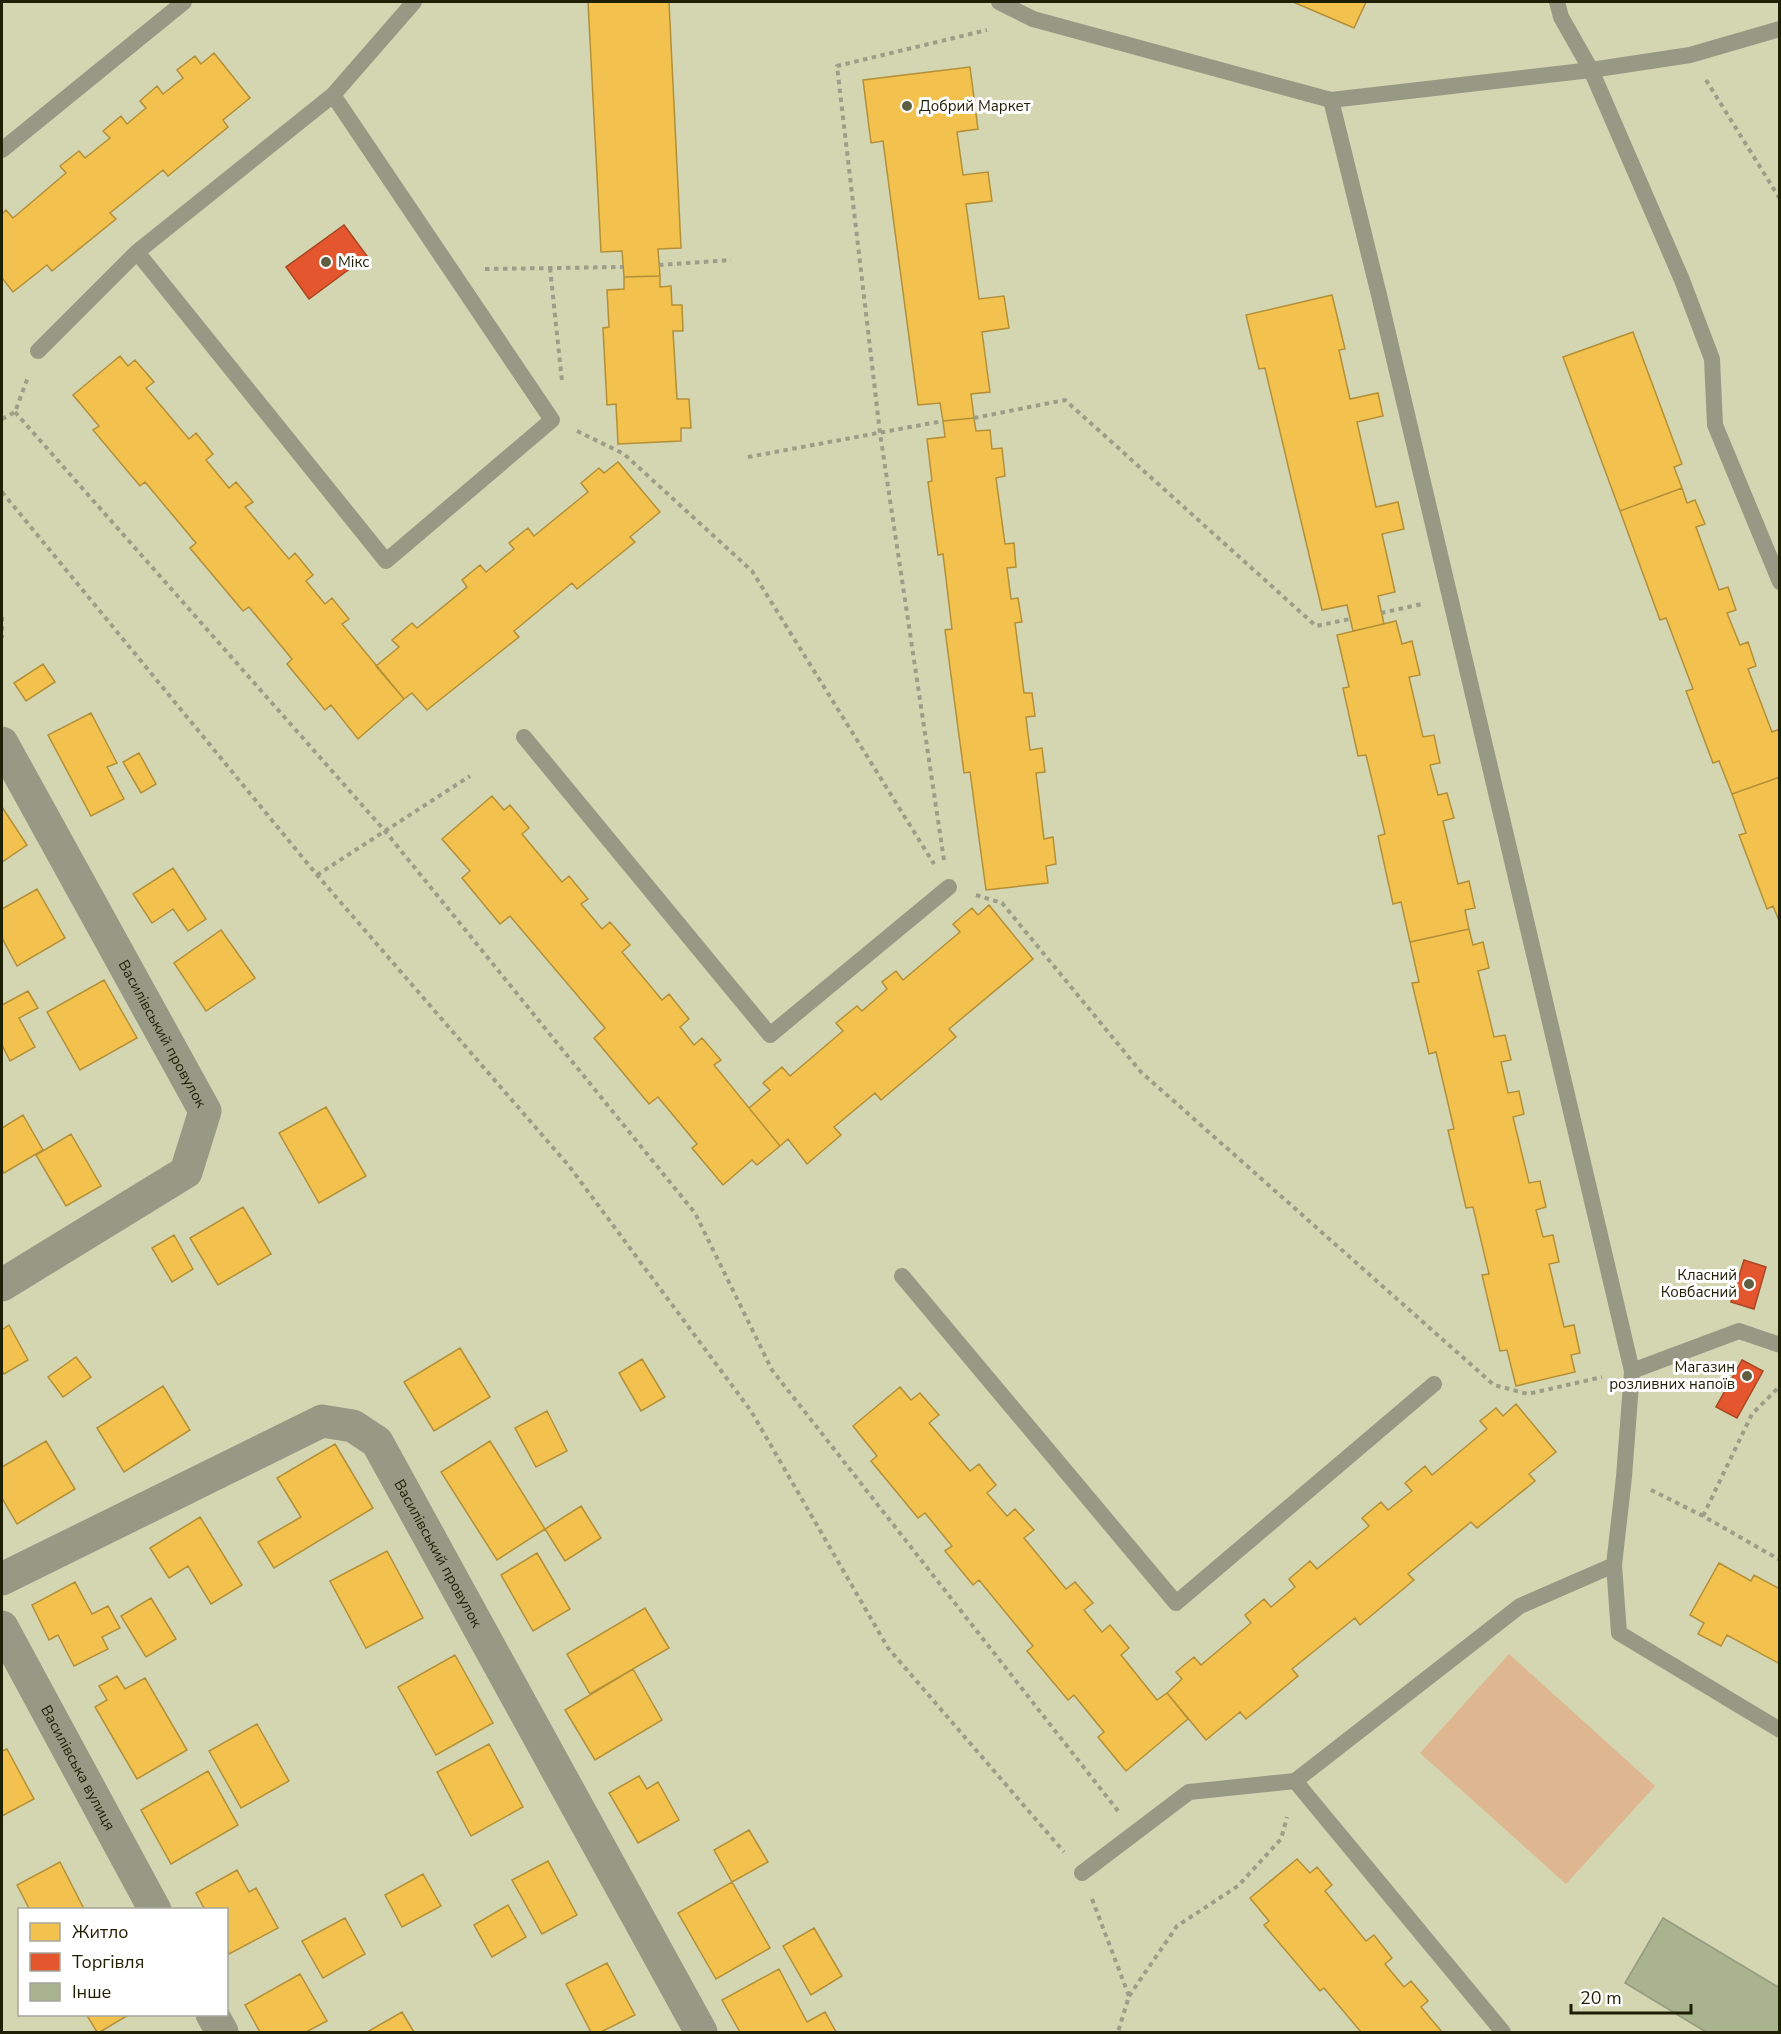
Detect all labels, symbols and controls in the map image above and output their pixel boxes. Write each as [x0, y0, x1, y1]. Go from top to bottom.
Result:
place label: Добрий Маркет [919, 96, 1031, 116]
marker: Добрий Маркет [900, 99, 914, 113]
place label: Мікс [338, 252, 369, 272]
marker: Мікс [319, 255, 333, 269]
street label: Василівський провулок [114, 956, 211, 1111]
place label: Класний Ковбасний [1661, 1265, 1737, 1302]
marker: Класний Ковбасний [1742, 1277, 1756, 1291]
place label: Магазин розливних напоїв [1609, 1357, 1735, 1394]
marker: Магазин розливних напоїв [1740, 1369, 1754, 1383]
street label: Василівський провулок [389, 1476, 487, 1631]
street label: Василівська вулиця [36, 1702, 120, 1834]
legend [18, 1908, 228, 2016]
text: Житло [72, 1920, 128, 1944]
text: Торгівля [72, 1950, 144, 1974]
scale bar [1571, 1977, 1691, 2015]
text: Інше [72, 1980, 111, 2004]
text: 20 m [1580, 1986, 1622, 2010]

